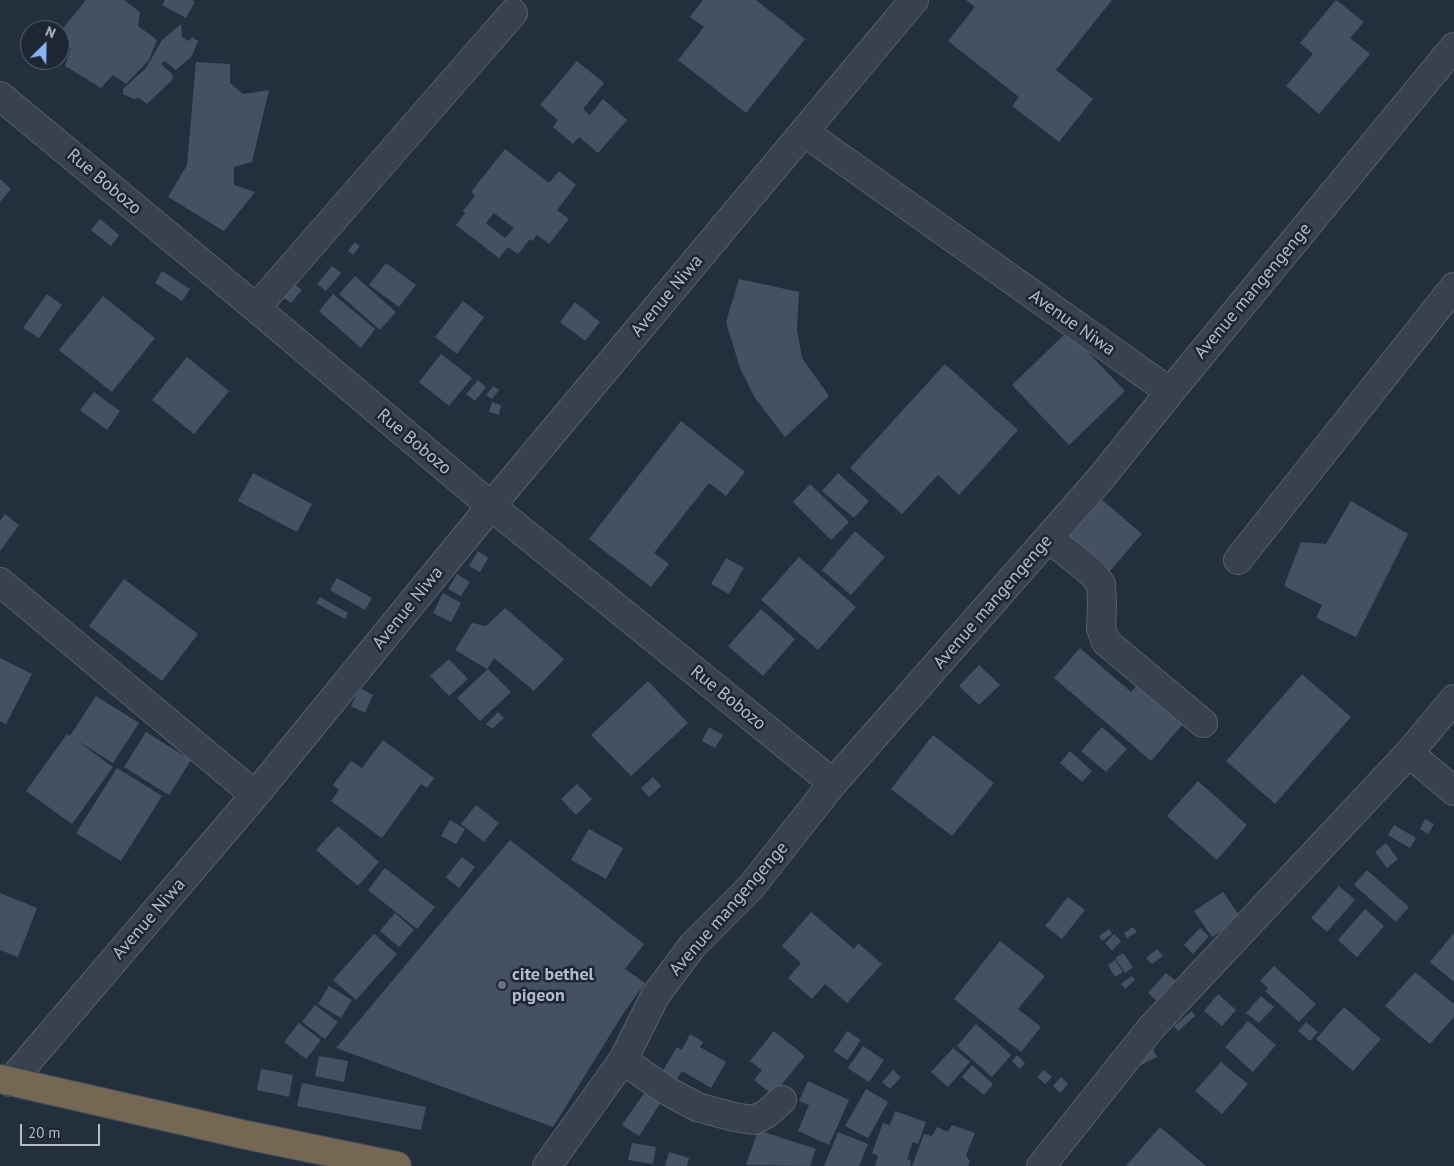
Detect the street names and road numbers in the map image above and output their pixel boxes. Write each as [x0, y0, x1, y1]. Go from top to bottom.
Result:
street label: Rue Bobozo [62, 145, 146, 219]
street label: Avenue mangengenge [1190, 219, 1316, 363]
street label: Avenue Niwa [627, 251, 707, 341]
street label: Avenue Niwa [1025, 285, 1119, 361]
street label: Rue Bobozo [372, 405, 456, 479]
street label: Avenue mangengenge [929, 531, 1057, 673]
street label: Avenue Niwa [368, 562, 448, 654]
street label: Rue Bobozo [686, 661, 770, 735]
street label: Avenue mangengenge [665, 838, 793, 980]
street label: Avenue Niwa [108, 874, 190, 964]

